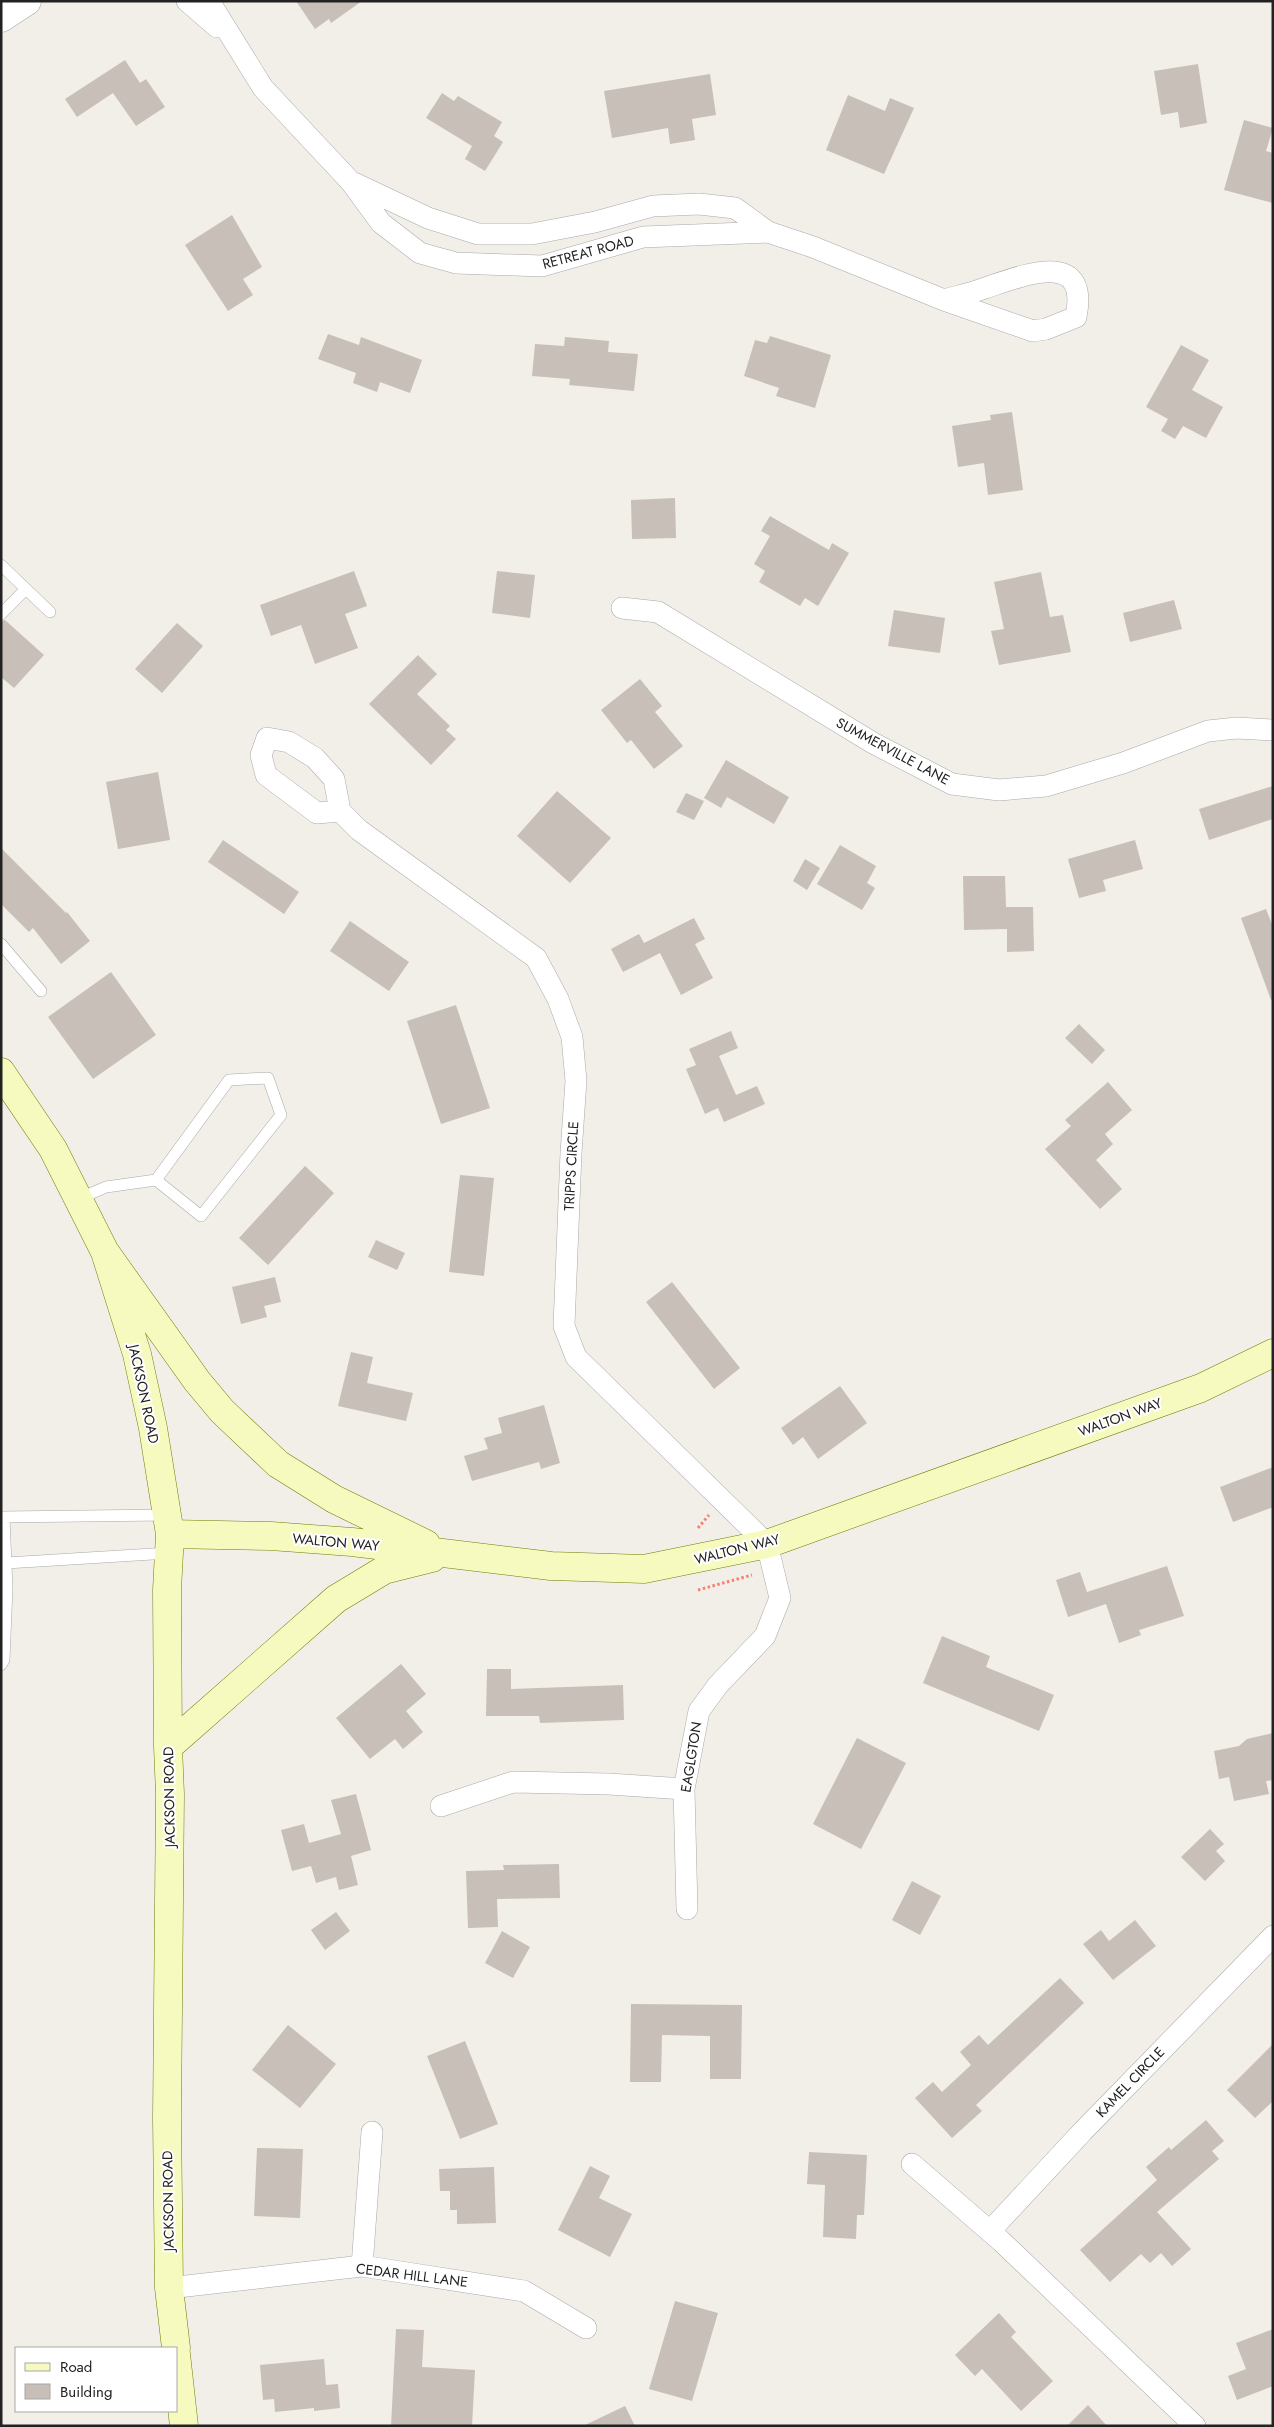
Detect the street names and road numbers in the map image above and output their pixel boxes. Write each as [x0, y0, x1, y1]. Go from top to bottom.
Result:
street label: RETREAT ROAD [540, 230, 636, 274]
street label: SUMMERVILLE LANE [833, 713, 953, 789]
street label: TRIPPS CIRCLE [559, 1121, 583, 1211]
street label: JACKSON ROAD [123, 1341, 164, 1445]
street label: WALTON WAY [1075, 1393, 1165, 1441]
street label: WALTON WAY [292, 1528, 381, 1556]
street label: WALTON WAY [692, 1529, 782, 1569]
street label: EAGLGTON [676, 1720, 706, 1794]
street label: JACKSON ROAD [158, 1746, 180, 1850]
street label: KAMEL CIRCLE [1091, 2042, 1169, 2122]
street label: JACKSON ROAD [157, 2150, 179, 2254]
street label: CEDAR HILL LANE [355, 2258, 469, 2292]

